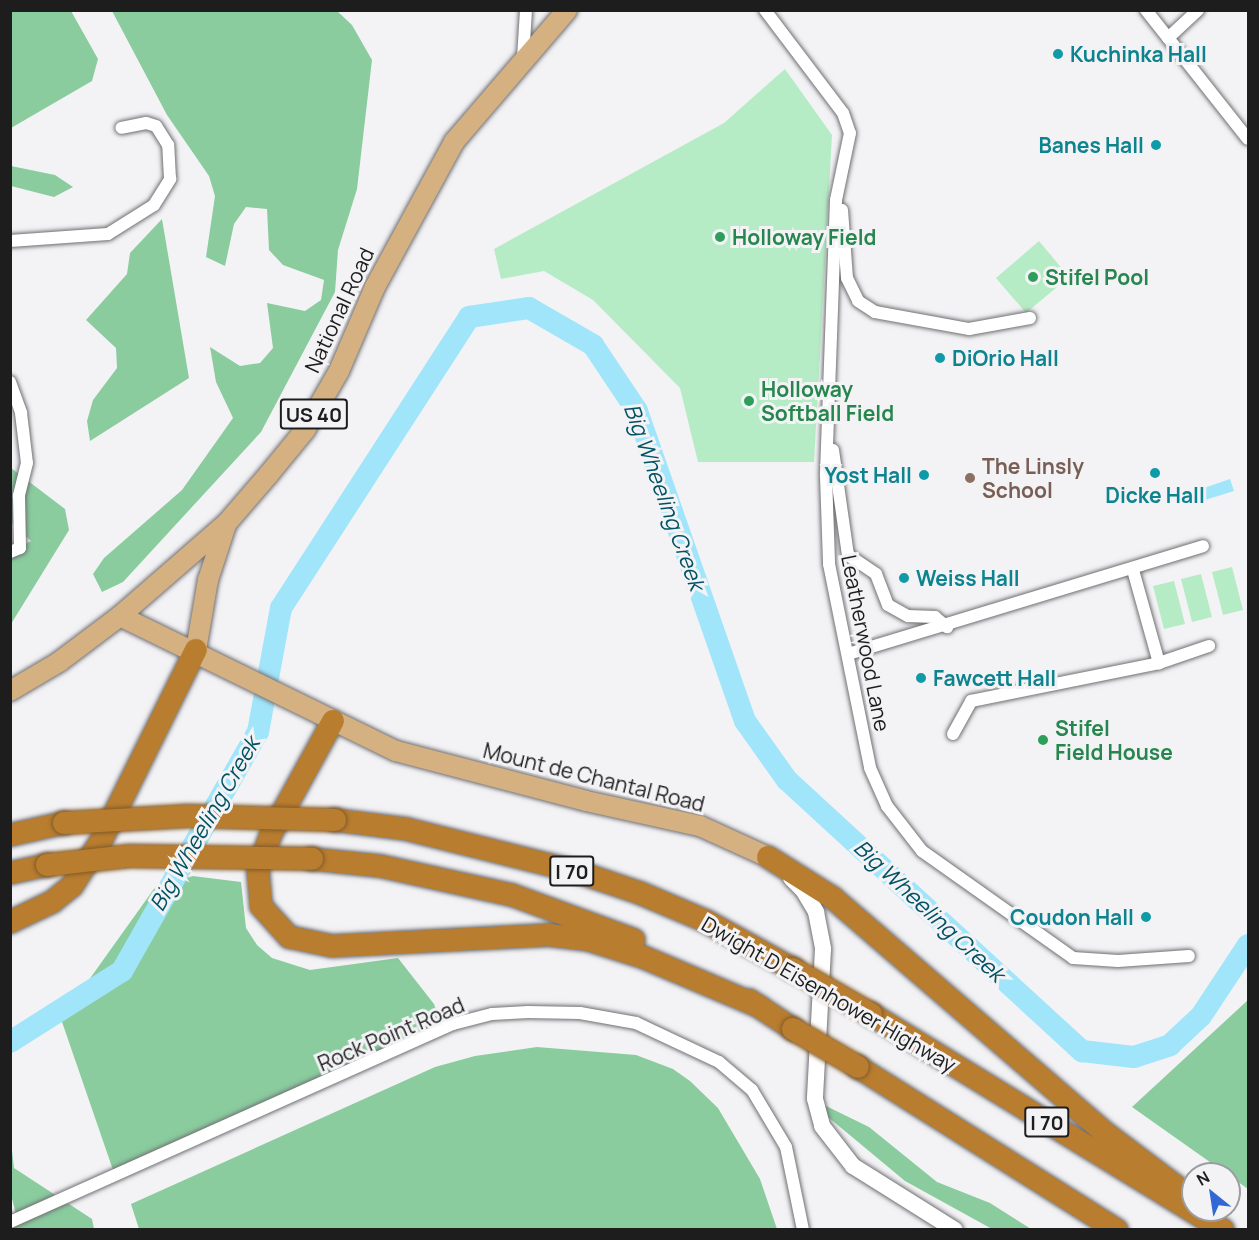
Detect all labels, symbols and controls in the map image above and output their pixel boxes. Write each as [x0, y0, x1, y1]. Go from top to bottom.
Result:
place label: Kuchinka Hall [1070, 41, 1207, 67]
marker: Kuchinka Hall [1051, 47, 1065, 61]
place label: Banes Hall [1038, 132, 1144, 158]
marker: Banes Hall [1149, 138, 1163, 152]
place label: Holloway Field [732, 224, 876, 250]
marker: Holloway Field [713, 230, 727, 244]
street label: National Road [299, 244, 379, 376]
place label: Stifel Pool [1045, 264, 1149, 290]
marker: Stifel Pool [1026, 270, 1040, 284]
place label: DiOrio Hall [952, 345, 1059, 371]
marker: DiOrio Hall [933, 351, 947, 365]
place label: Holloway Softball Field [761, 376, 894, 426]
marker: Holloway Softball Field [742, 394, 756, 408]
road number: US 40 [280, 397, 348, 431]
water label: Big Wheeling Creek [618, 400, 710, 594]
place label: The Linsly School [982, 453, 1084, 503]
place label: Yost Hall [824, 462, 912, 488]
marker: Dicke Hall [1148, 466, 1162, 480]
marker: Yost Hall [917, 468, 931, 482]
marker: The Linsly School [963, 471, 977, 485]
place label: Dicke Hall [1105, 482, 1205, 508]
street label: Leatherwood Lane [837, 553, 895, 733]
place label: Weiss Hall [916, 565, 1020, 591]
marker: Weiss Hall [897, 571, 911, 585]
place label: Fawcett Hall [933, 665, 1056, 691]
marker: Fawcett Hall [914, 671, 928, 685]
place label: Stifel Field House [1055, 715, 1173, 765]
water label: Big Wheeling Creek [145, 732, 265, 916]
marker: Stifel Field House [1036, 733, 1050, 747]
street label: Mount de Chantal Road [481, 737, 707, 817]
water label: Big Wheeling Creek [848, 834, 1010, 988]
road number: I 70 [548, 854, 596, 888]
place label: Coudon Hall [1010, 904, 1134, 930]
marker: Coudon Hall [1139, 910, 1153, 924]
street label: Dwight D Eisenhower Highway [697, 911, 961, 1077]
street label: Rock Point Road [314, 992, 468, 1076]
road number: I 70 [1023, 1105, 1071, 1139]
north arrow [1181, 1162, 1241, 1222]
text: N [1193, 1166, 1213, 1191]

